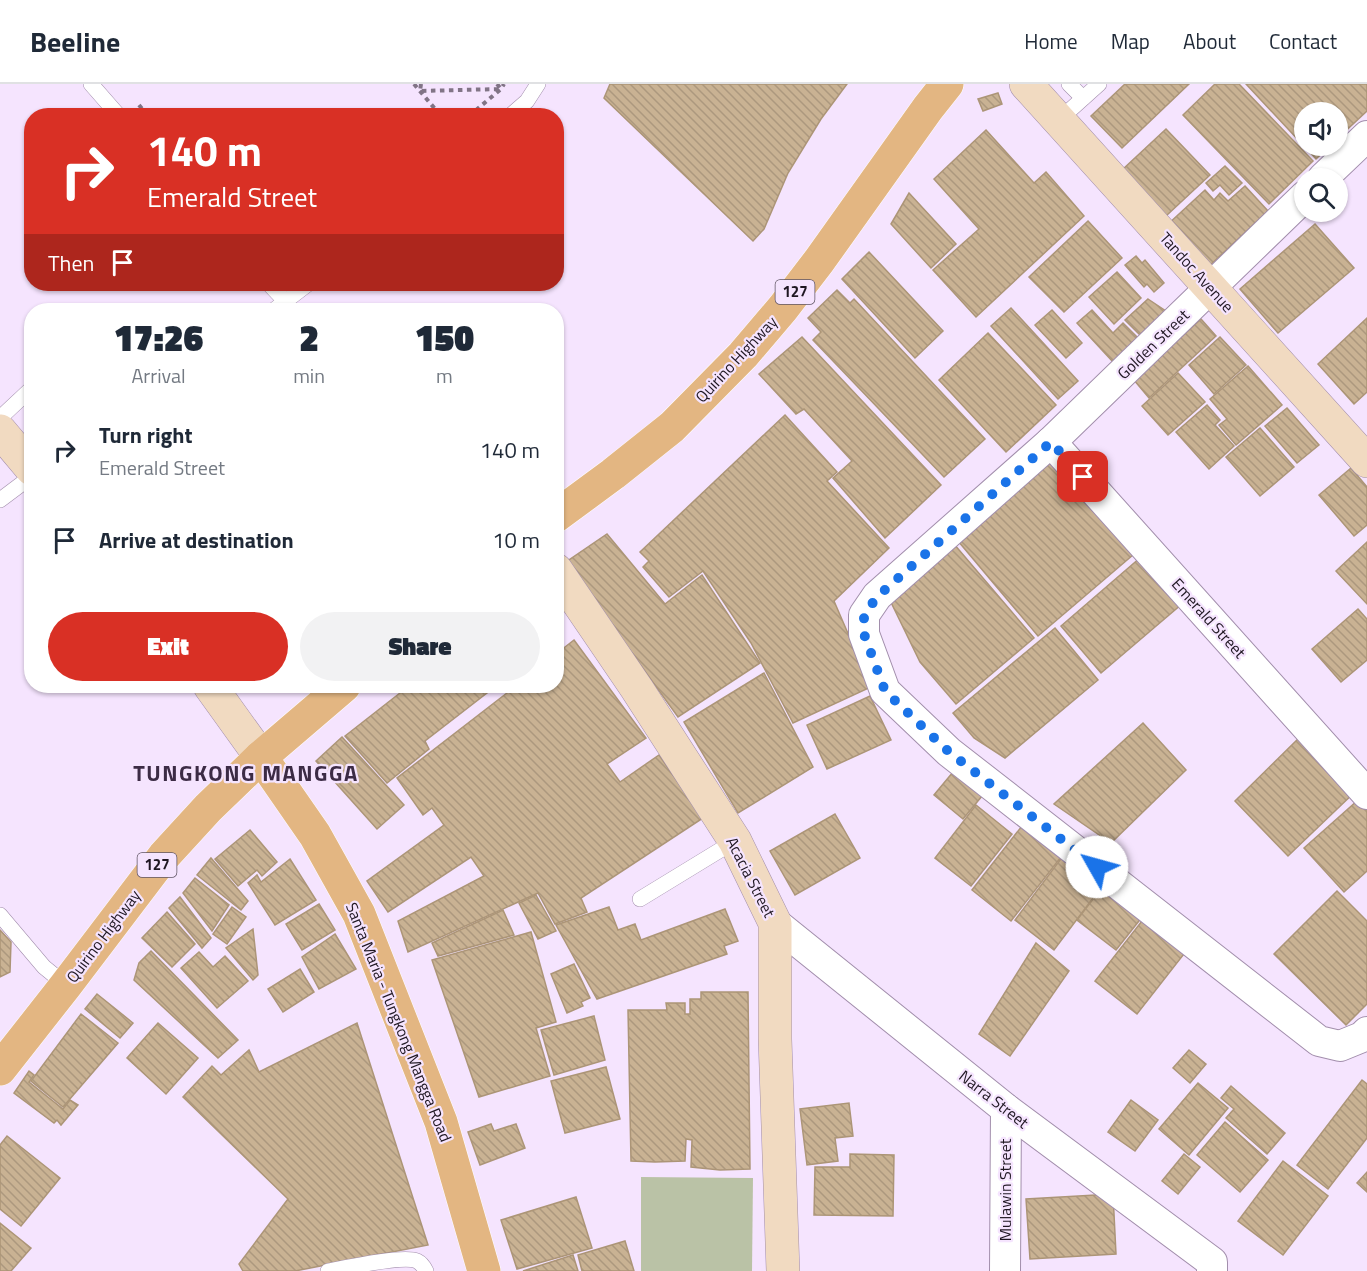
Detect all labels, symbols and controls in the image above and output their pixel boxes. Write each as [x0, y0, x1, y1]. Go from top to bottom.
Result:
text: Beeline [30, 20, 120, 63]
text: Home [1024, 25, 1078, 57]
text: Map [1111, 25, 1150, 57]
text: About [1183, 25, 1236, 57]
text: Contact [1269, 25, 1337, 57]
map controls [1294, 102, 1348, 222]
button: sound [1294, 102, 1348, 156]
text: 140 m [147, 118, 262, 182]
icon: right [48, 132, 126, 210]
button: search [1294, 168, 1348, 222]
text: Emerald Street [147, 176, 317, 217]
street label: Tandoc Avenue [1154, 226, 1240, 318]
text: Then [48, 246, 94, 280]
icon: arrive [106, 246, 139, 279]
road number: 127 [776, 280, 814, 304]
street label: Golden Street [1112, 303, 1195, 385]
text: 17:26 [114, 310, 203, 365]
text: 2 [299, 310, 319, 365]
text: 150 [415, 310, 474, 365]
street label: Quirino Highway [689, 310, 783, 408]
text: Arrival [131, 360, 186, 391]
text: min [293, 360, 325, 391]
text: m [436, 360, 453, 391]
text: Turn right [99, 418, 193, 452]
text: 140 m [480, 433, 540, 467]
icon: right [48, 434, 81, 467]
pin [1057, 451, 1108, 502]
text: Emerald Street [99, 452, 225, 483]
icon: arrive [1066, 460, 1099, 493]
text: Arrive at destination [99, 523, 294, 557]
text: 10 m [492, 523, 540, 557]
icon: arrive [48, 524, 81, 557]
street label: Emerald Street [1166, 573, 1252, 664]
button: Exit [48, 612, 288, 681]
button: Share [300, 612, 540, 681]
district label: TUNGKONG MANGGA [133, 756, 359, 790]
street label: Acacia Street [720, 832, 782, 922]
position arrow [1065, 835, 1129, 899]
road number: 127 [138, 853, 176, 877]
street label: Quirino Highway [60, 884, 146, 988]
street label: Santa Maria - Tungkong Mangga Road [340, 899, 458, 1145]
street label: Narra Street [954, 1064, 1034, 1134]
street label: Mulawin Street [993, 1138, 1017, 1241]

